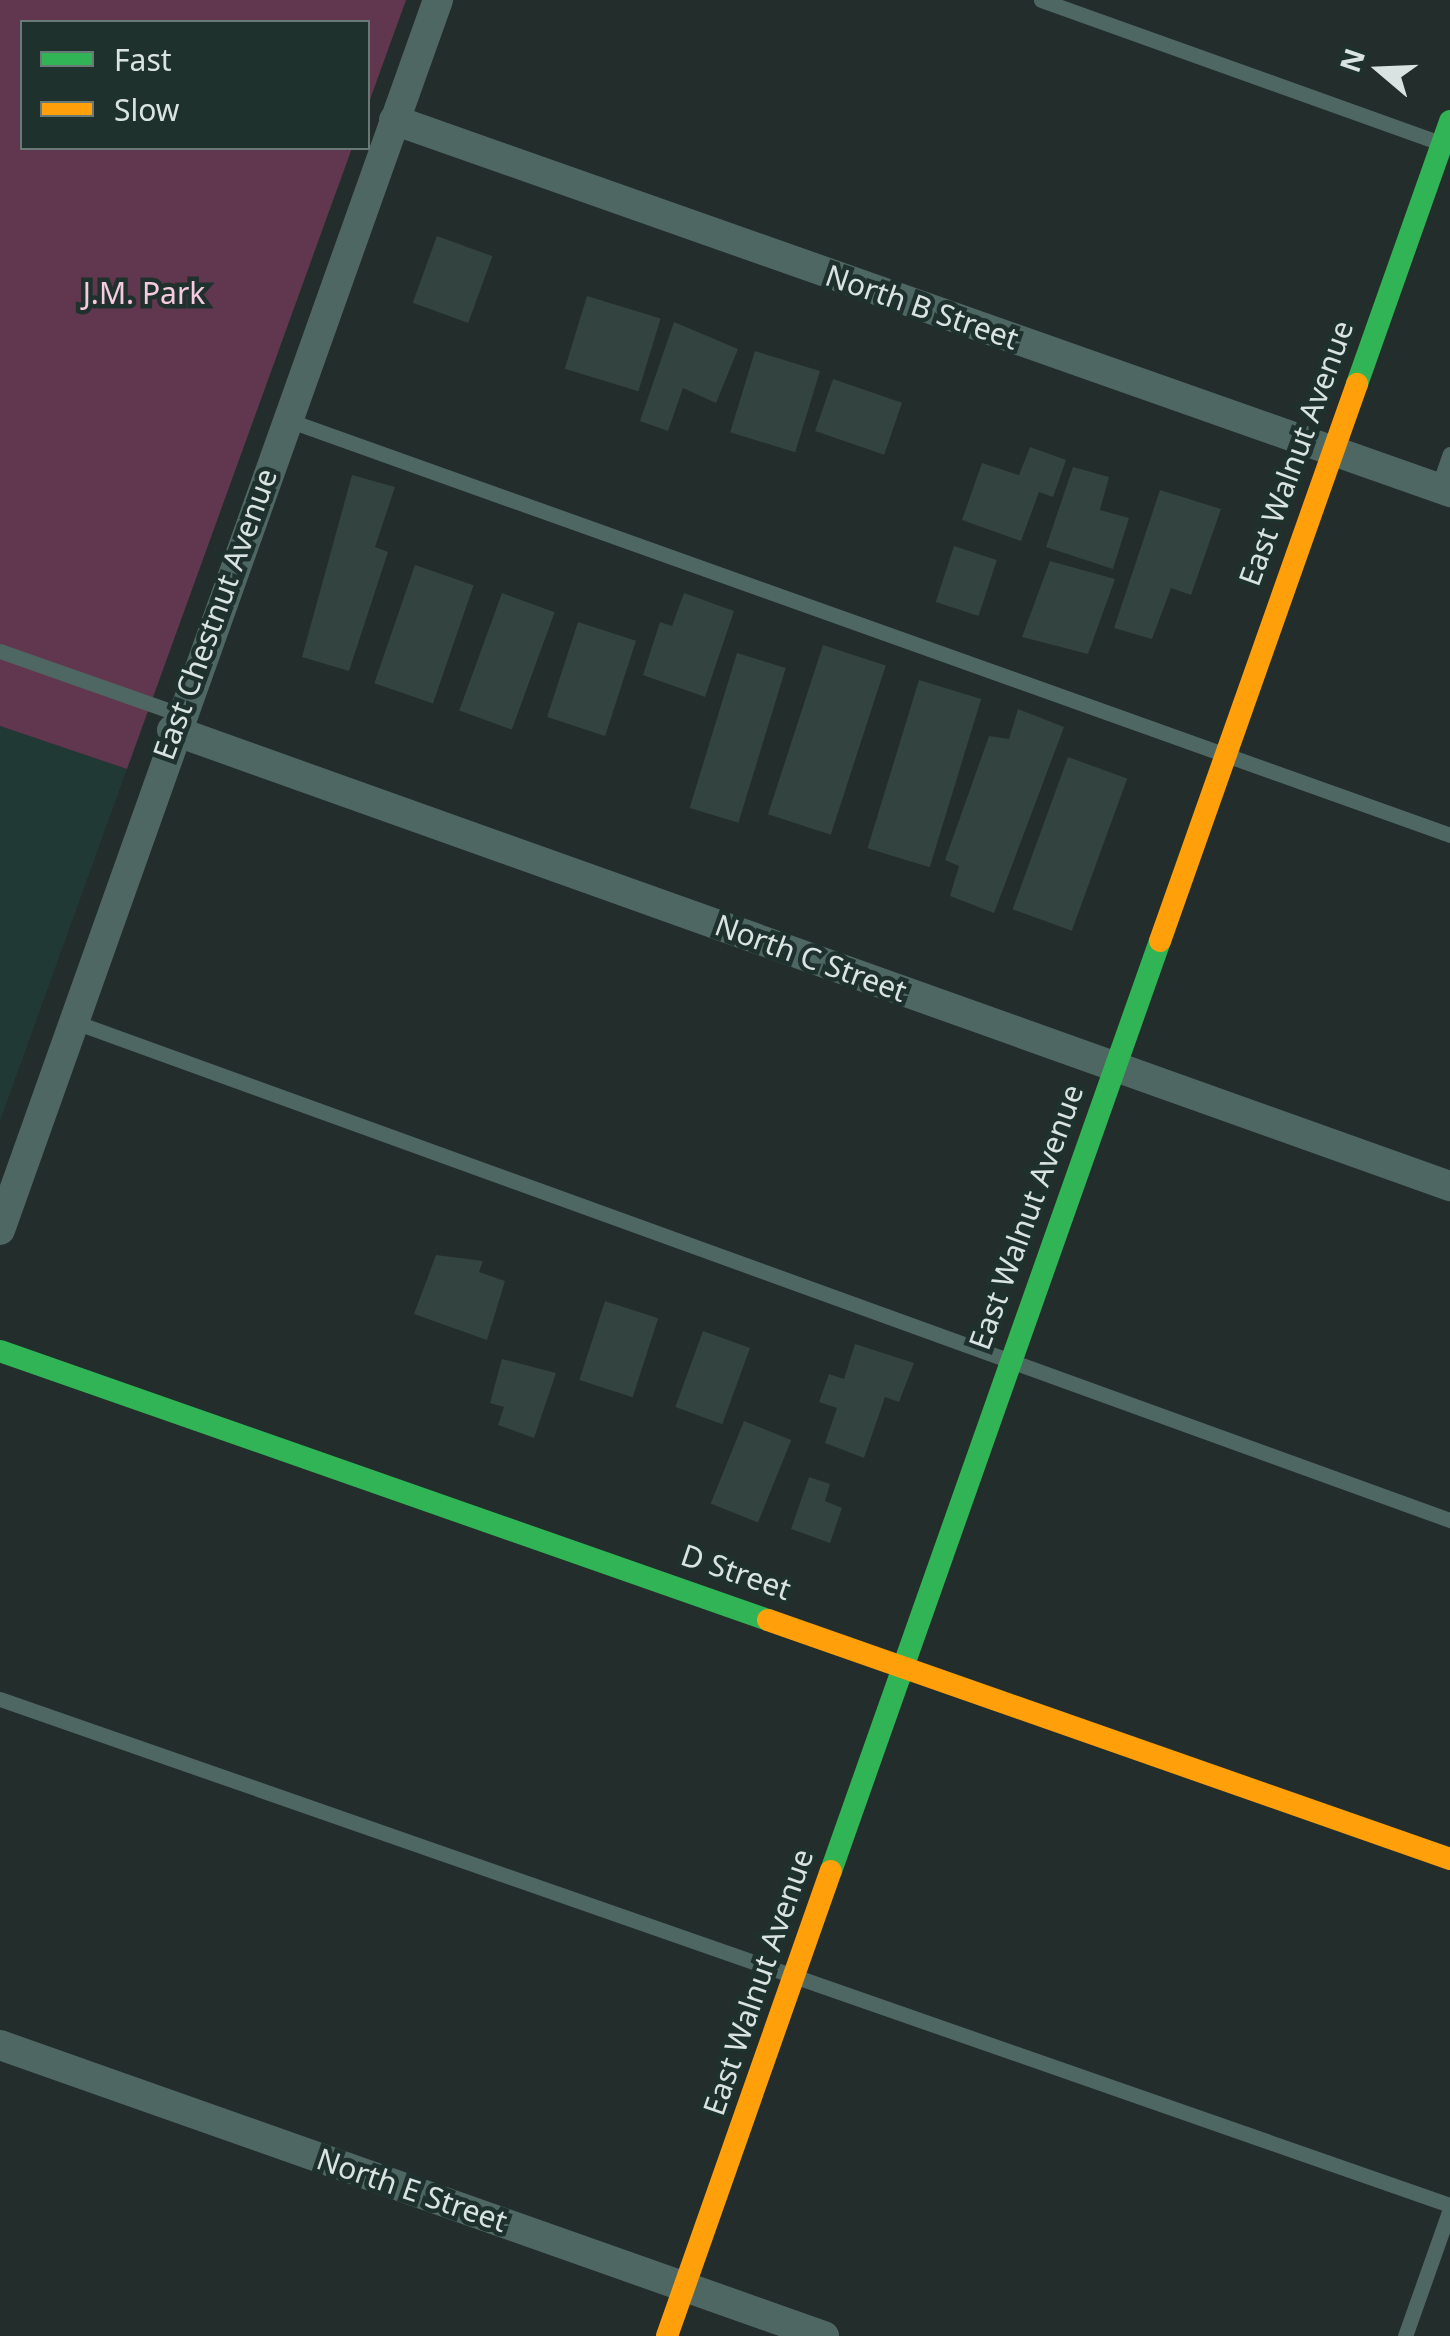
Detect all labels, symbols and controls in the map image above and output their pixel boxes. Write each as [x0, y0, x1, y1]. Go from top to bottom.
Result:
legend [20, 20, 370, 150]
north arrow [1330, 20, 1430, 120]
text: Fast [114, 39, 172, 80]
text: N [1330, 43, 1373, 77]
text: Slow [114, 89, 179, 130]
street label: North B Street [821, 257, 1023, 357]
park label: J.M. Park [83, 275, 205, 311]
street label: East Walnut Avenue [1231, 316, 1361, 590]
street label: East Chestnut Avenue [146, 464, 284, 764]
street label: North C Street [710, 907, 912, 1009]
street label: East Walnut Avenue [961, 1080, 1091, 1354]
street label: D Street [677, 1537, 795, 1607]
street label: East Walnut Avenue [695, 1844, 821, 2120]
street label: North E Street [312, 2141, 512, 2239]

